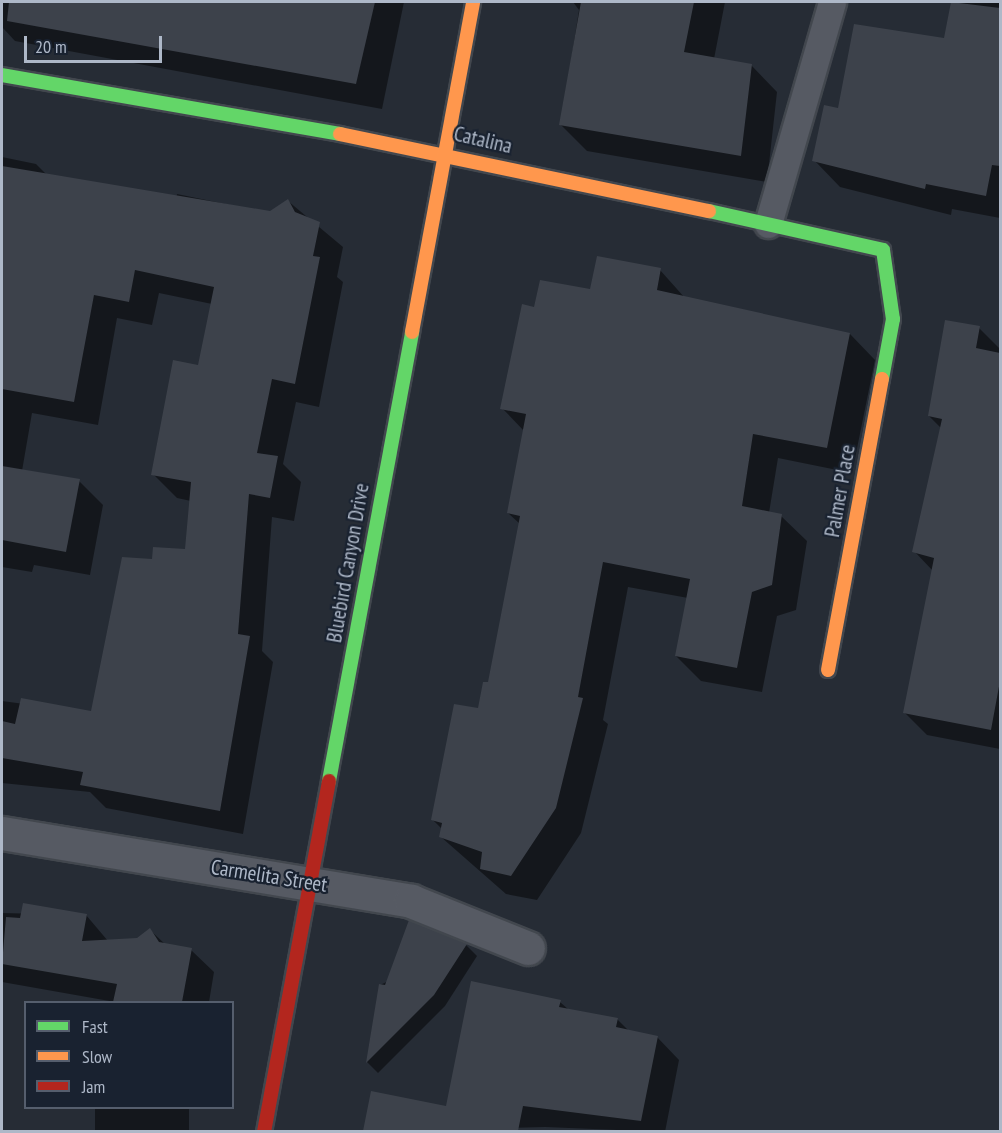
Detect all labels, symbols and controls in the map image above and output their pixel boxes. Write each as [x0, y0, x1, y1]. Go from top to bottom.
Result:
scale bar [27, 24, 165, 62]
text: 20 m [35, 35, 67, 58]
street label: Catalina [451, 121, 515, 159]
street label: Palmer Place [819, 443, 861, 539]
street label: Bluebird Canyon Drive [322, 481, 374, 645]
street label: Carmelita Street [209, 854, 329, 898]
legend [24, 1001, 234, 1109]
text: Fast [82, 1015, 108, 1038]
text: Slow [82, 1045, 112, 1068]
text: Jam [82, 1075, 105, 1098]

